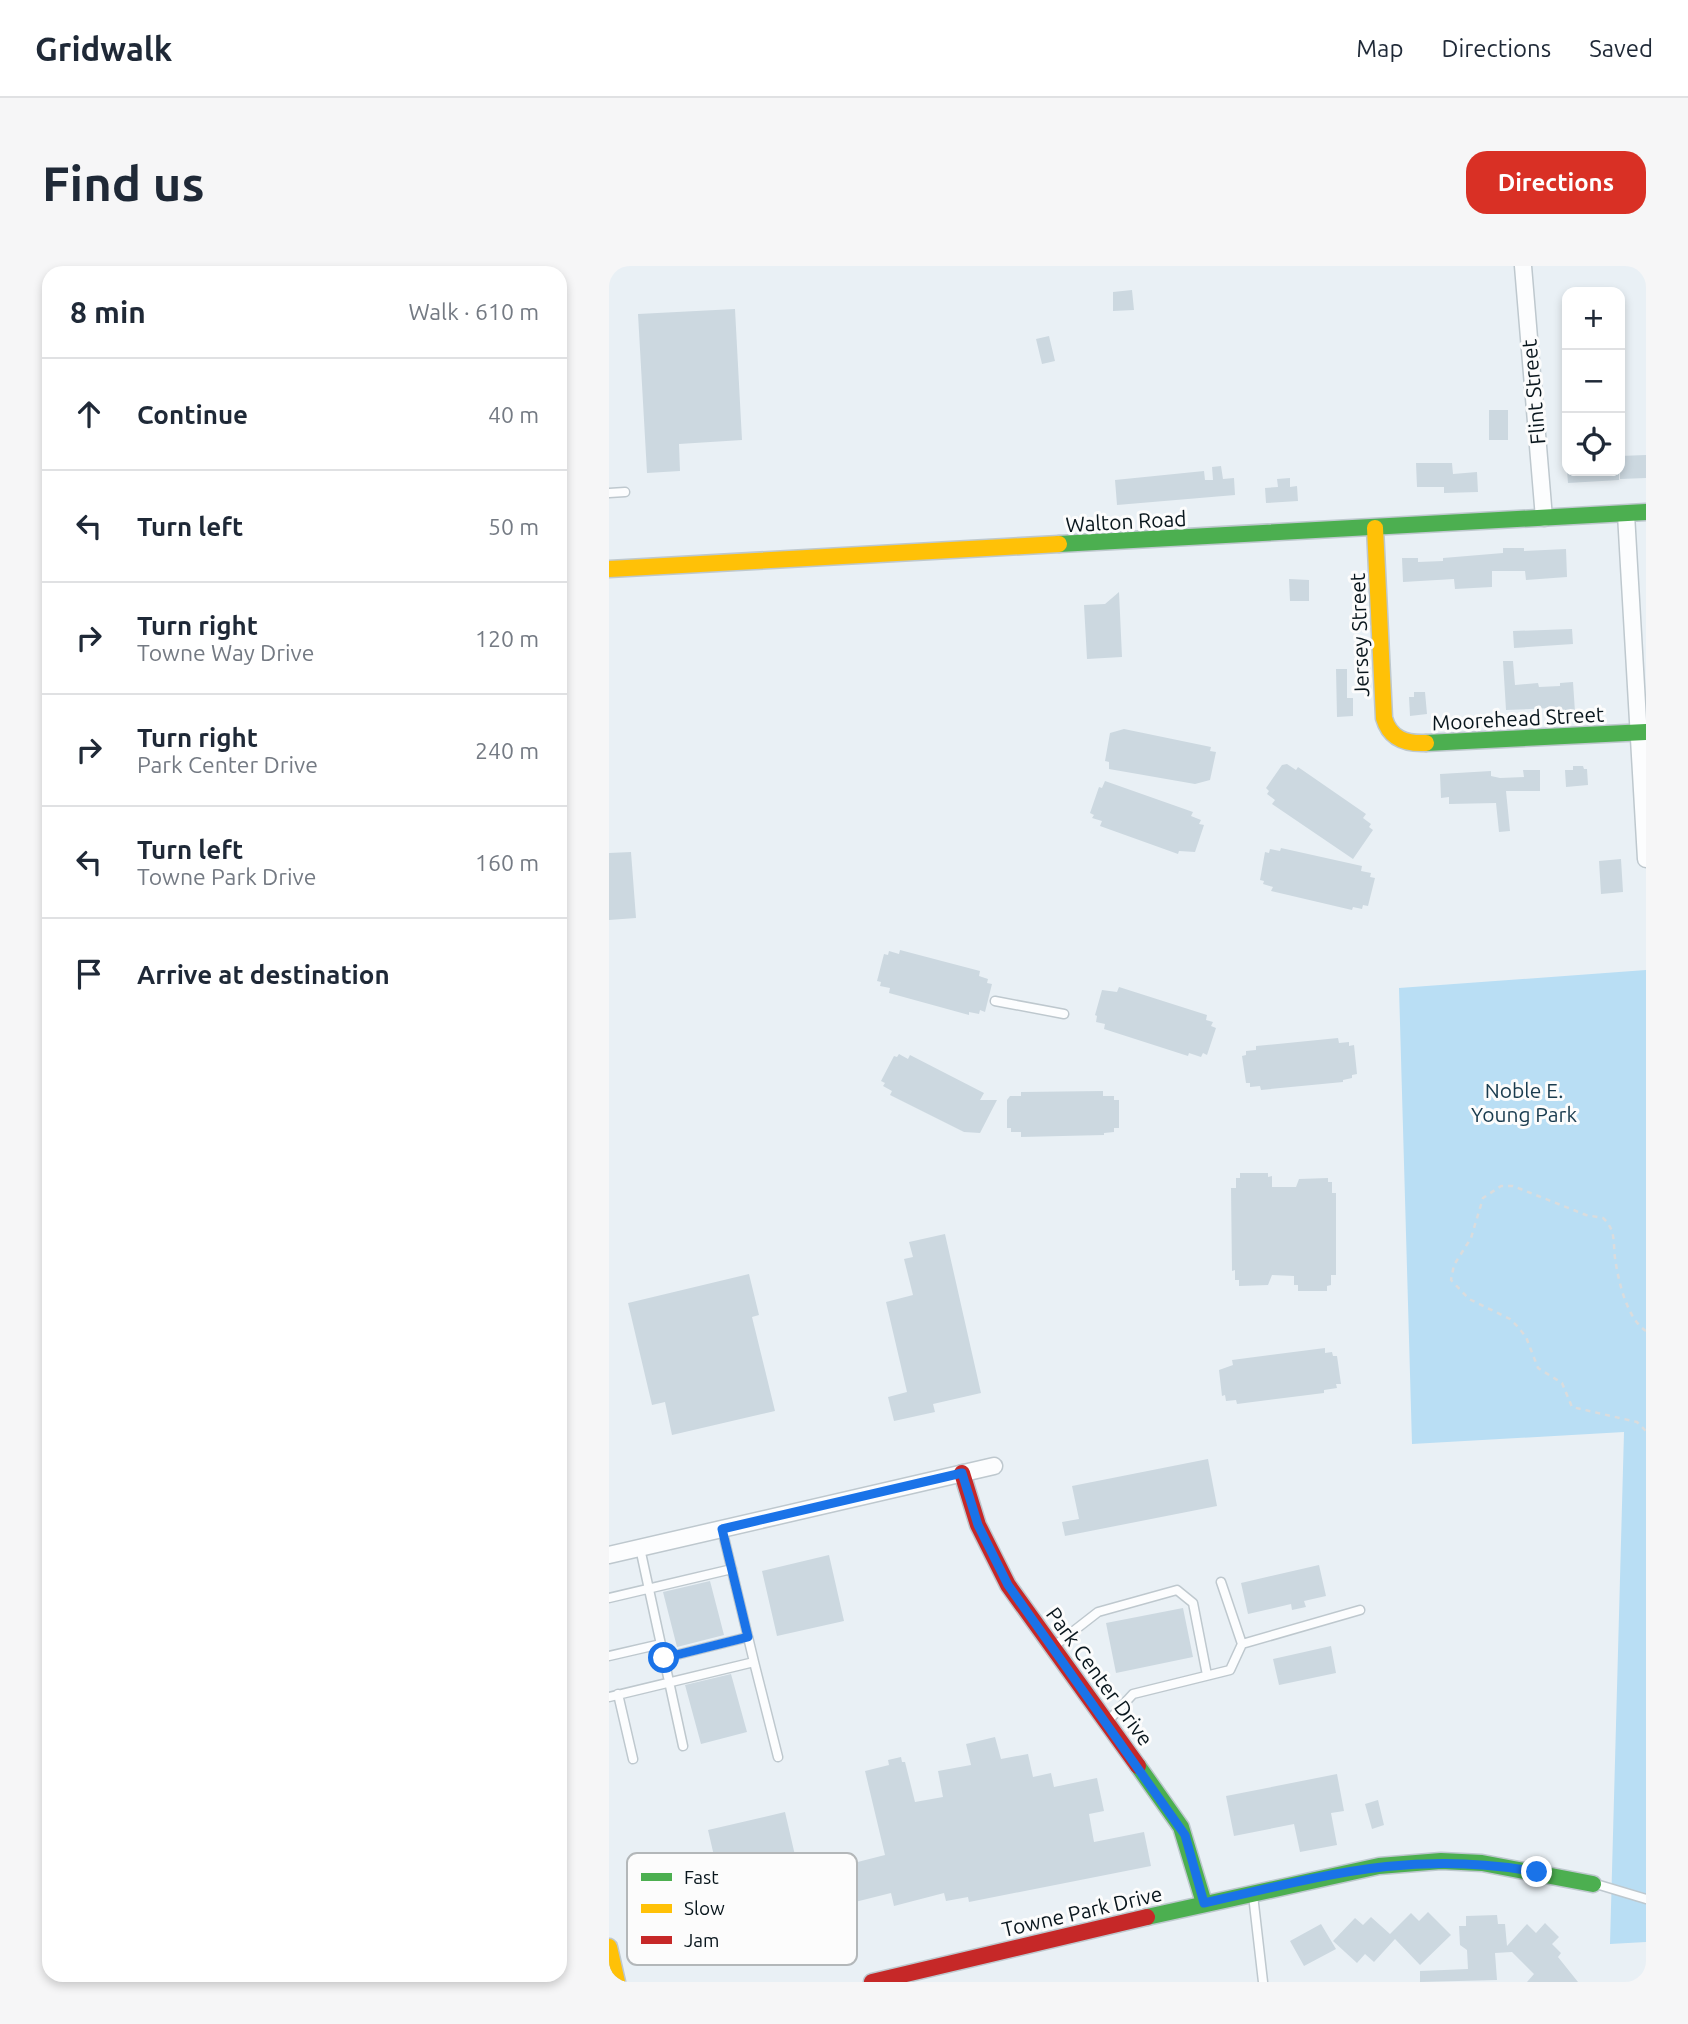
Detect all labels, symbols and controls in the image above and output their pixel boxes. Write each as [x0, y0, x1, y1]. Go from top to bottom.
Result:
text: Gridwalk [35, 30, 172, 67]
text: Map [1356, 35, 1403, 62]
text: Directions [1441, 35, 1551, 62]
text: Saved [1589, 35, 1653, 62]
button: Directions [1466, 151, 1646, 214]
text: Find us [42, 155, 205, 210]
map controls [1562, 287, 1625, 476]
button: + [1562, 287, 1625, 350]
text: 8 min [70, 295, 146, 329]
text: Walk · 610 m [408, 299, 539, 324]
street label: Flint Street [1516, 338, 1550, 446]
button: − [1562, 350, 1625, 413]
icon: ahead [70, 395, 108, 433]
text: Continue [137, 400, 248, 429]
text: 40 m [488, 402, 539, 427]
button: locate [1562, 413, 1625, 476]
street label: Walton Road [1065, 506, 1187, 536]
icon: left [70, 507, 108, 545]
text: Turn left [137, 512, 243, 541]
text: 50 m [488, 514, 539, 539]
street label: Jersey Street [1345, 573, 1373, 697]
text: Turn right [137, 611, 258, 640]
icon: right [70, 619, 108, 657]
text: 120 m [475, 626, 539, 651]
text: Towne Way Drive [137, 640, 314, 665]
street label: Moorehead Street [1431, 702, 1605, 734]
text: Turn right [137, 723, 258, 752]
icon: right [70, 731, 108, 769]
text: 240 m [475, 738, 539, 763]
text: Park Center Drive [137, 752, 318, 777]
text: Turn left [137, 835, 243, 864]
icon: left [70, 843, 108, 881]
text: 160 m [475, 850, 539, 875]
text: Towne Park Drive [137, 864, 316, 889]
icon: arrive [70, 955, 108, 993]
text: Arrive at destination [137, 960, 390, 989]
park label: Noble E. Young Park [1471, 1078, 1577, 1126]
street label: Park Center Drive [1042, 1602, 1158, 1750]
route start [648, 1642, 679, 1673]
legend [627, 1853, 857, 1965]
route end [1521, 1856, 1552, 1887]
text: Fast [684, 1866, 719, 1888]
street label: Towne Park Drive [999, 1881, 1165, 1941]
text: Slow [684, 1897, 725, 1919]
text: Jam [684, 1929, 720, 1951]

